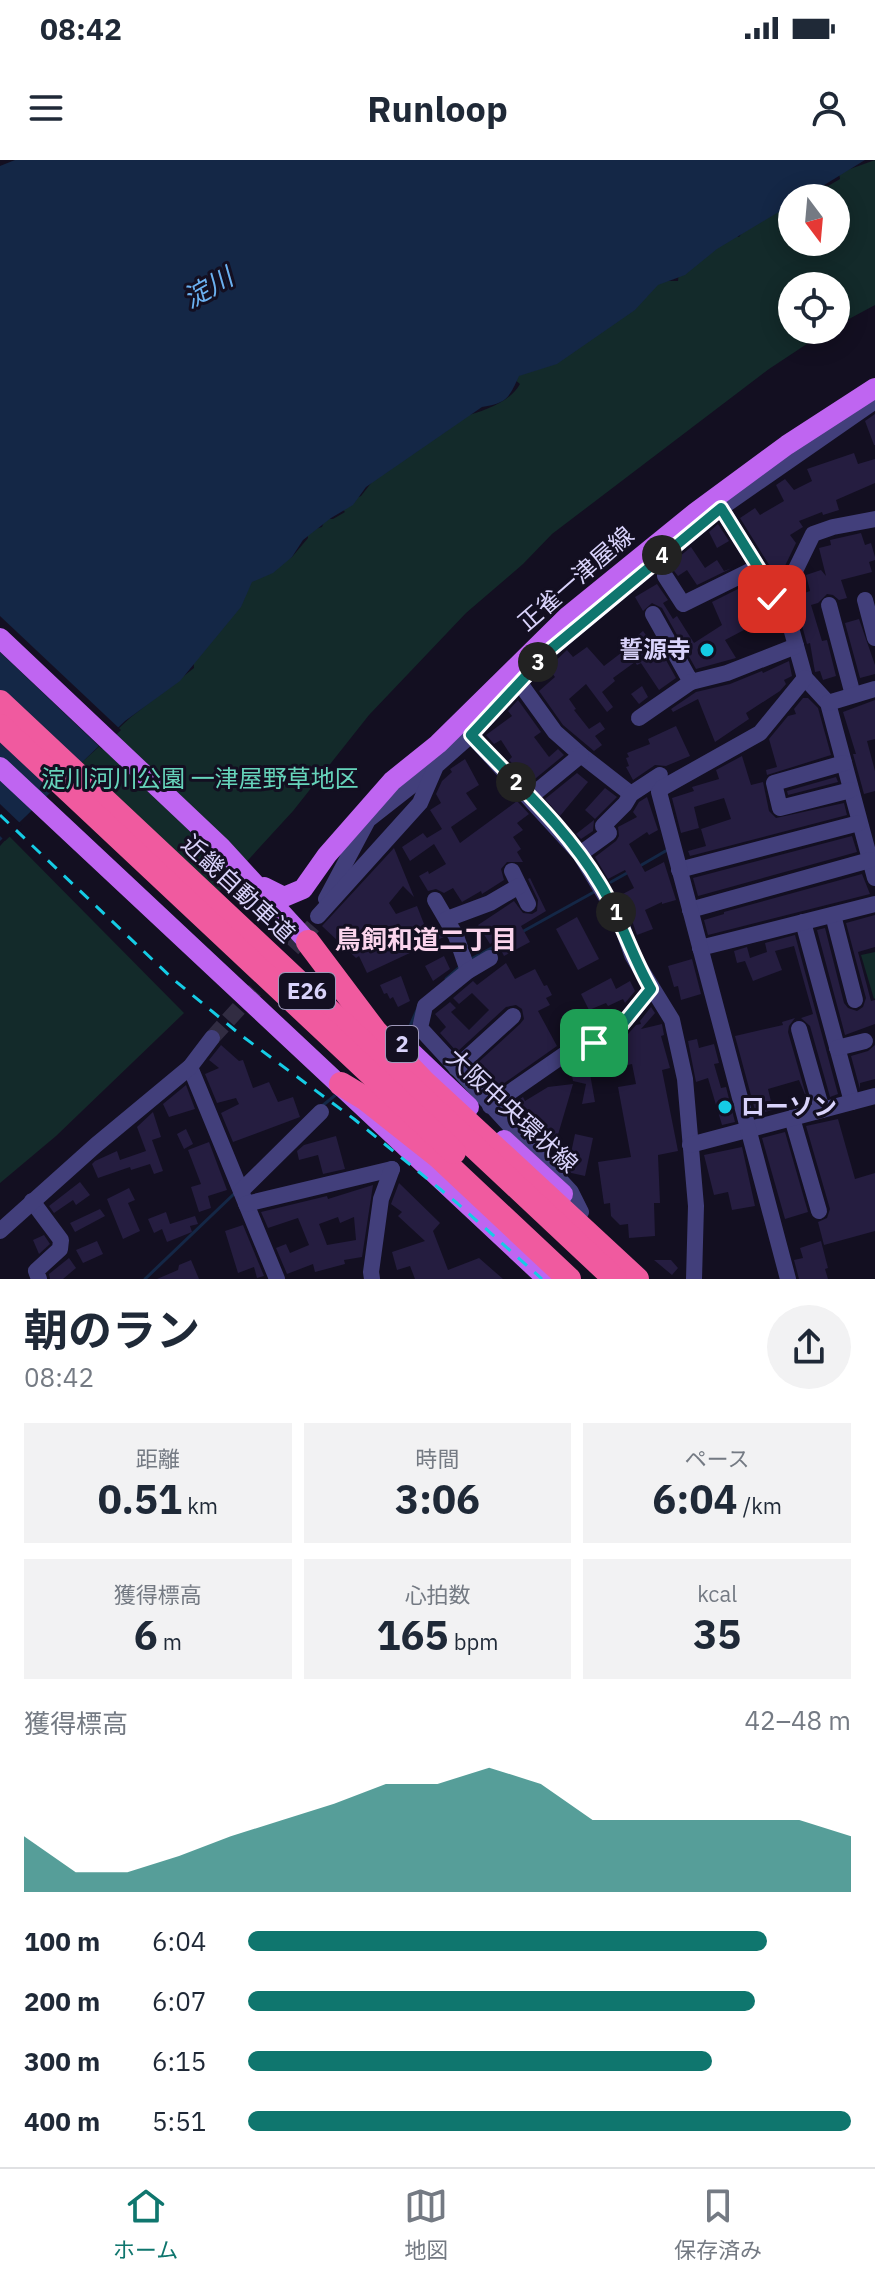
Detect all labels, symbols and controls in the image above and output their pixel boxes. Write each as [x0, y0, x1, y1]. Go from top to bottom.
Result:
text: 08:42 [40, 9, 122, 48]
text: Runloop [367, 85, 508, 132]
icon: menu [24, 86, 68, 130]
icon: person [807, 86, 851, 130]
north arrow [778, 184, 850, 256]
map controls [778, 184, 850, 344]
water label: 淀川 [176, 258, 241, 315]
button: locate [778, 272, 850, 344]
street label: 正雀一津屋線 [511, 519, 640, 638]
pin: 4 [642, 535, 682, 575]
text: 4 [655, 540, 669, 569]
pin [738, 565, 806, 633]
icon: check [750, 577, 794, 621]
place label: 誓源寺 [619, 633, 691, 665]
marker: 誓源寺 [698, 641, 716, 659]
pin: 3 [518, 642, 558, 682]
text: 3 [531, 647, 545, 676]
park label: 淀川河川公園 一津屋野草地区 [41, 762, 359, 794]
pin: 2 [496, 762, 536, 802]
text: 2 [509, 767, 523, 796]
street label: 近畿自動車道 [175, 827, 302, 949]
pin: 1 [596, 892, 636, 932]
text: 1 [609, 897, 623, 926]
district label: 鳥飼和道二丁目 [335, 922, 517, 956]
road number: E26 [279, 973, 335, 1009]
pin [560, 1009, 628, 1077]
icon: arrive [572, 1021, 616, 1065]
road number: 2 [386, 1026, 418, 1062]
street label: 大阪中央環状線 [440, 1041, 585, 1179]
place label: ローソン [741, 1090, 837, 1122]
marker: ローソン [716, 1098, 734, 1116]
text: 朝のラン [24, 1301, 200, 1358]
button: share [767, 1305, 851, 1389]
text: 08:42 [24, 1360, 94, 1394]
text: 距離 [136, 1444, 180, 1473]
text: 時間 [415, 1444, 460, 1473]
text: ペース [685, 1444, 750, 1473]
text: 0.51 [98, 1473, 182, 1525]
text: 3:06 [395, 1473, 480, 1525]
text: 6:04 [652, 1473, 738, 1525]
text: km [182, 1491, 218, 1520]
text: /km [738, 1491, 782, 1520]
text: kcal [697, 1579, 737, 1608]
text: 獲得標高 [114, 1580, 202, 1609]
text: 心拍数 [404, 1580, 471, 1609]
text: 35 [693, 1608, 741, 1660]
text: 6 [134, 1609, 158, 1661]
text: 165 [377, 1609, 449, 1661]
text: m [158, 1627, 182, 1656]
text: bpm [449, 1627, 498, 1656]
text: 42–48 m [744, 1703, 851, 1737]
text: 獲得標高 [24, 1706, 128, 1740]
text: 100 m [24, 1924, 100, 1958]
text: 6:04 [152, 1924, 206, 1958]
text: 200 m [24, 1984, 100, 2018]
text: 6:07 [152, 1984, 206, 2018]
text: 300 m [24, 2044, 100, 2078]
text: 6:15 [152, 2044, 206, 2078]
text: 400 m [24, 2104, 100, 2138]
text: 5:51 [152, 2104, 206, 2138]
tab: ホーム [113, 2184, 178, 2264]
tab: 地図 [404, 2184, 448, 2264]
tab: 保存済み [674, 2184, 762, 2264]

